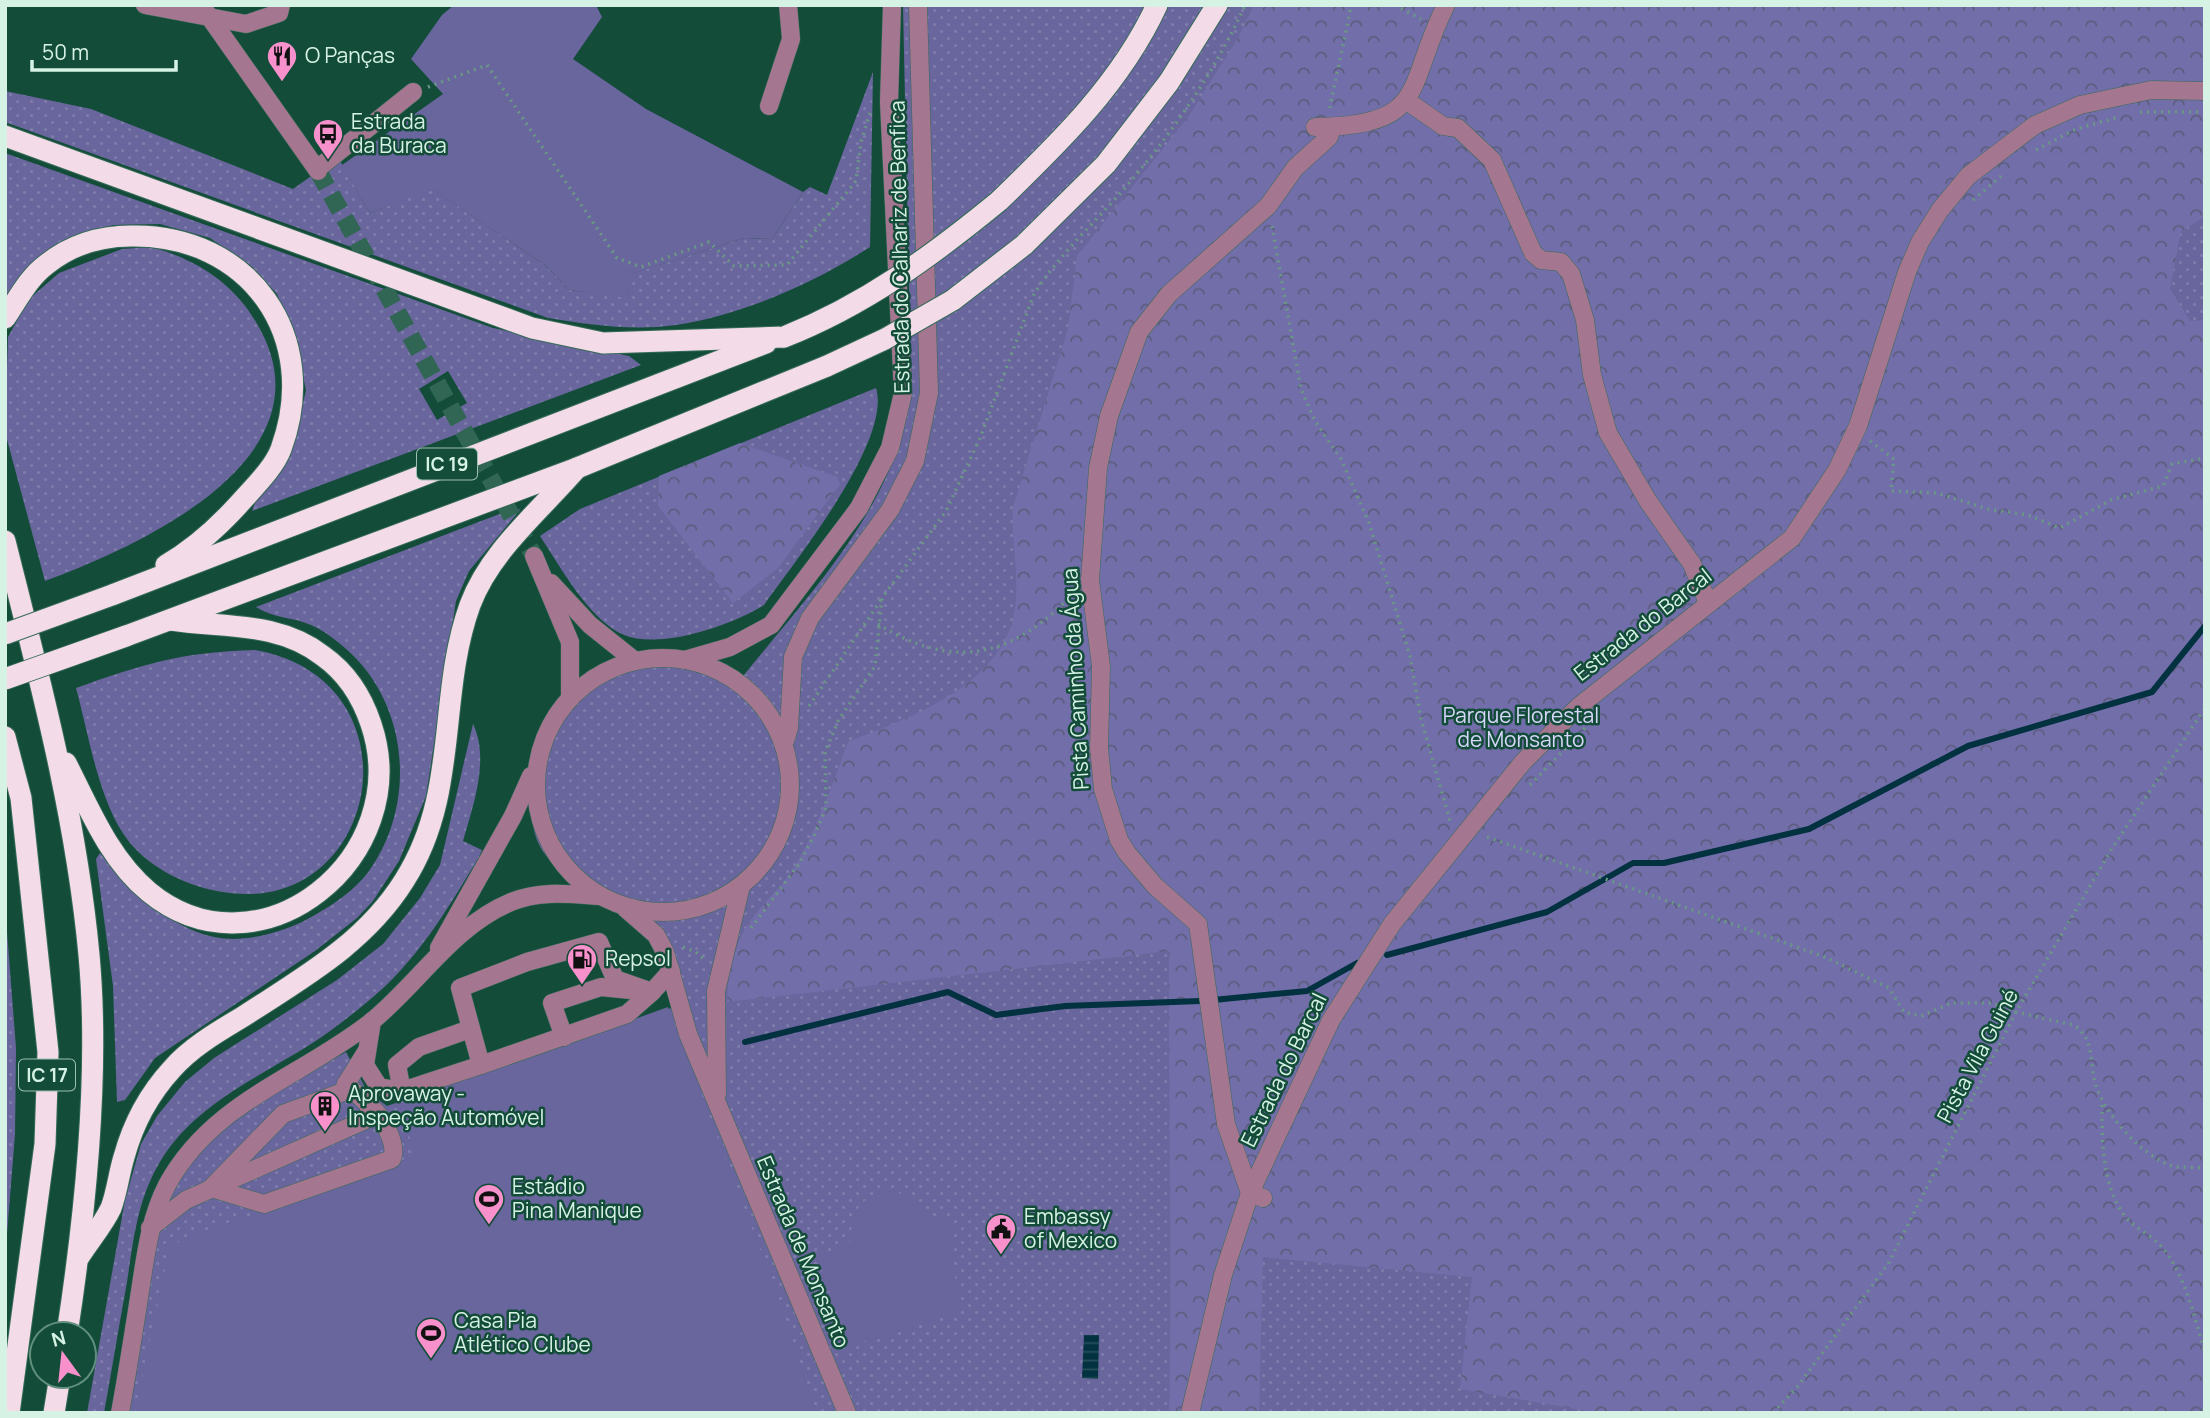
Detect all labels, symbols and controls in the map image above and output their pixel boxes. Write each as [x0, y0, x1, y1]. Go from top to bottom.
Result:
scale bar [32, 28, 175, 72]
text: 50 m [42, 38, 89, 66]
restaurant icon: O Panças [265, 39, 299, 83]
place label: O Panças [305, 41, 395, 69]
street label: Estrada do Calhariz de Benfica [882, 100, 916, 394]
place label: Estrada da Buraca [351, 107, 447, 159]
bus stop icon: Estrada da Buraca [311, 117, 345, 161]
road number: IC 19 [417, 449, 477, 480]
street label: Estrada do Barcal [1568, 562, 1717, 687]
street label: Pista Caminho da Água [1055, 567, 1095, 791]
park label: Parque Florestal de Monsanto [1443, 701, 1599, 753]
fuel station icon: Repsol [565, 942, 599, 986]
place label: Repsol [605, 944, 671, 972]
street label: Pista Vila Guiné [1930, 984, 2024, 1127]
street label: Estrada do Barcal [1234, 988, 1332, 1151]
road number: IC 17 [19, 1060, 75, 1091]
place label: Aprovaway - Inspeção Automóvel [348, 1079, 544, 1131]
building icon: Aprovaway - Inspeção Automóvel [308, 1089, 342, 1133]
street label: Estrada de Monsanto [751, 1152, 857, 1352]
place label: Estádio Pina Manique [512, 1172, 642, 1224]
sports icon: Estádio Pina Manique [472, 1182, 506, 1226]
place label: Embassy of Mexico [1024, 1202, 1117, 1254]
public building icon: Embassy of Mexico [984, 1212, 1018, 1256]
place label: Casa Pia Atlético Clube [454, 1306, 591, 1358]
sports icon: Casa Pia Atlético Clube [414, 1316, 448, 1360]
north arrow [28, 1320, 98, 1390]
text: N [49, 1324, 69, 1353]

